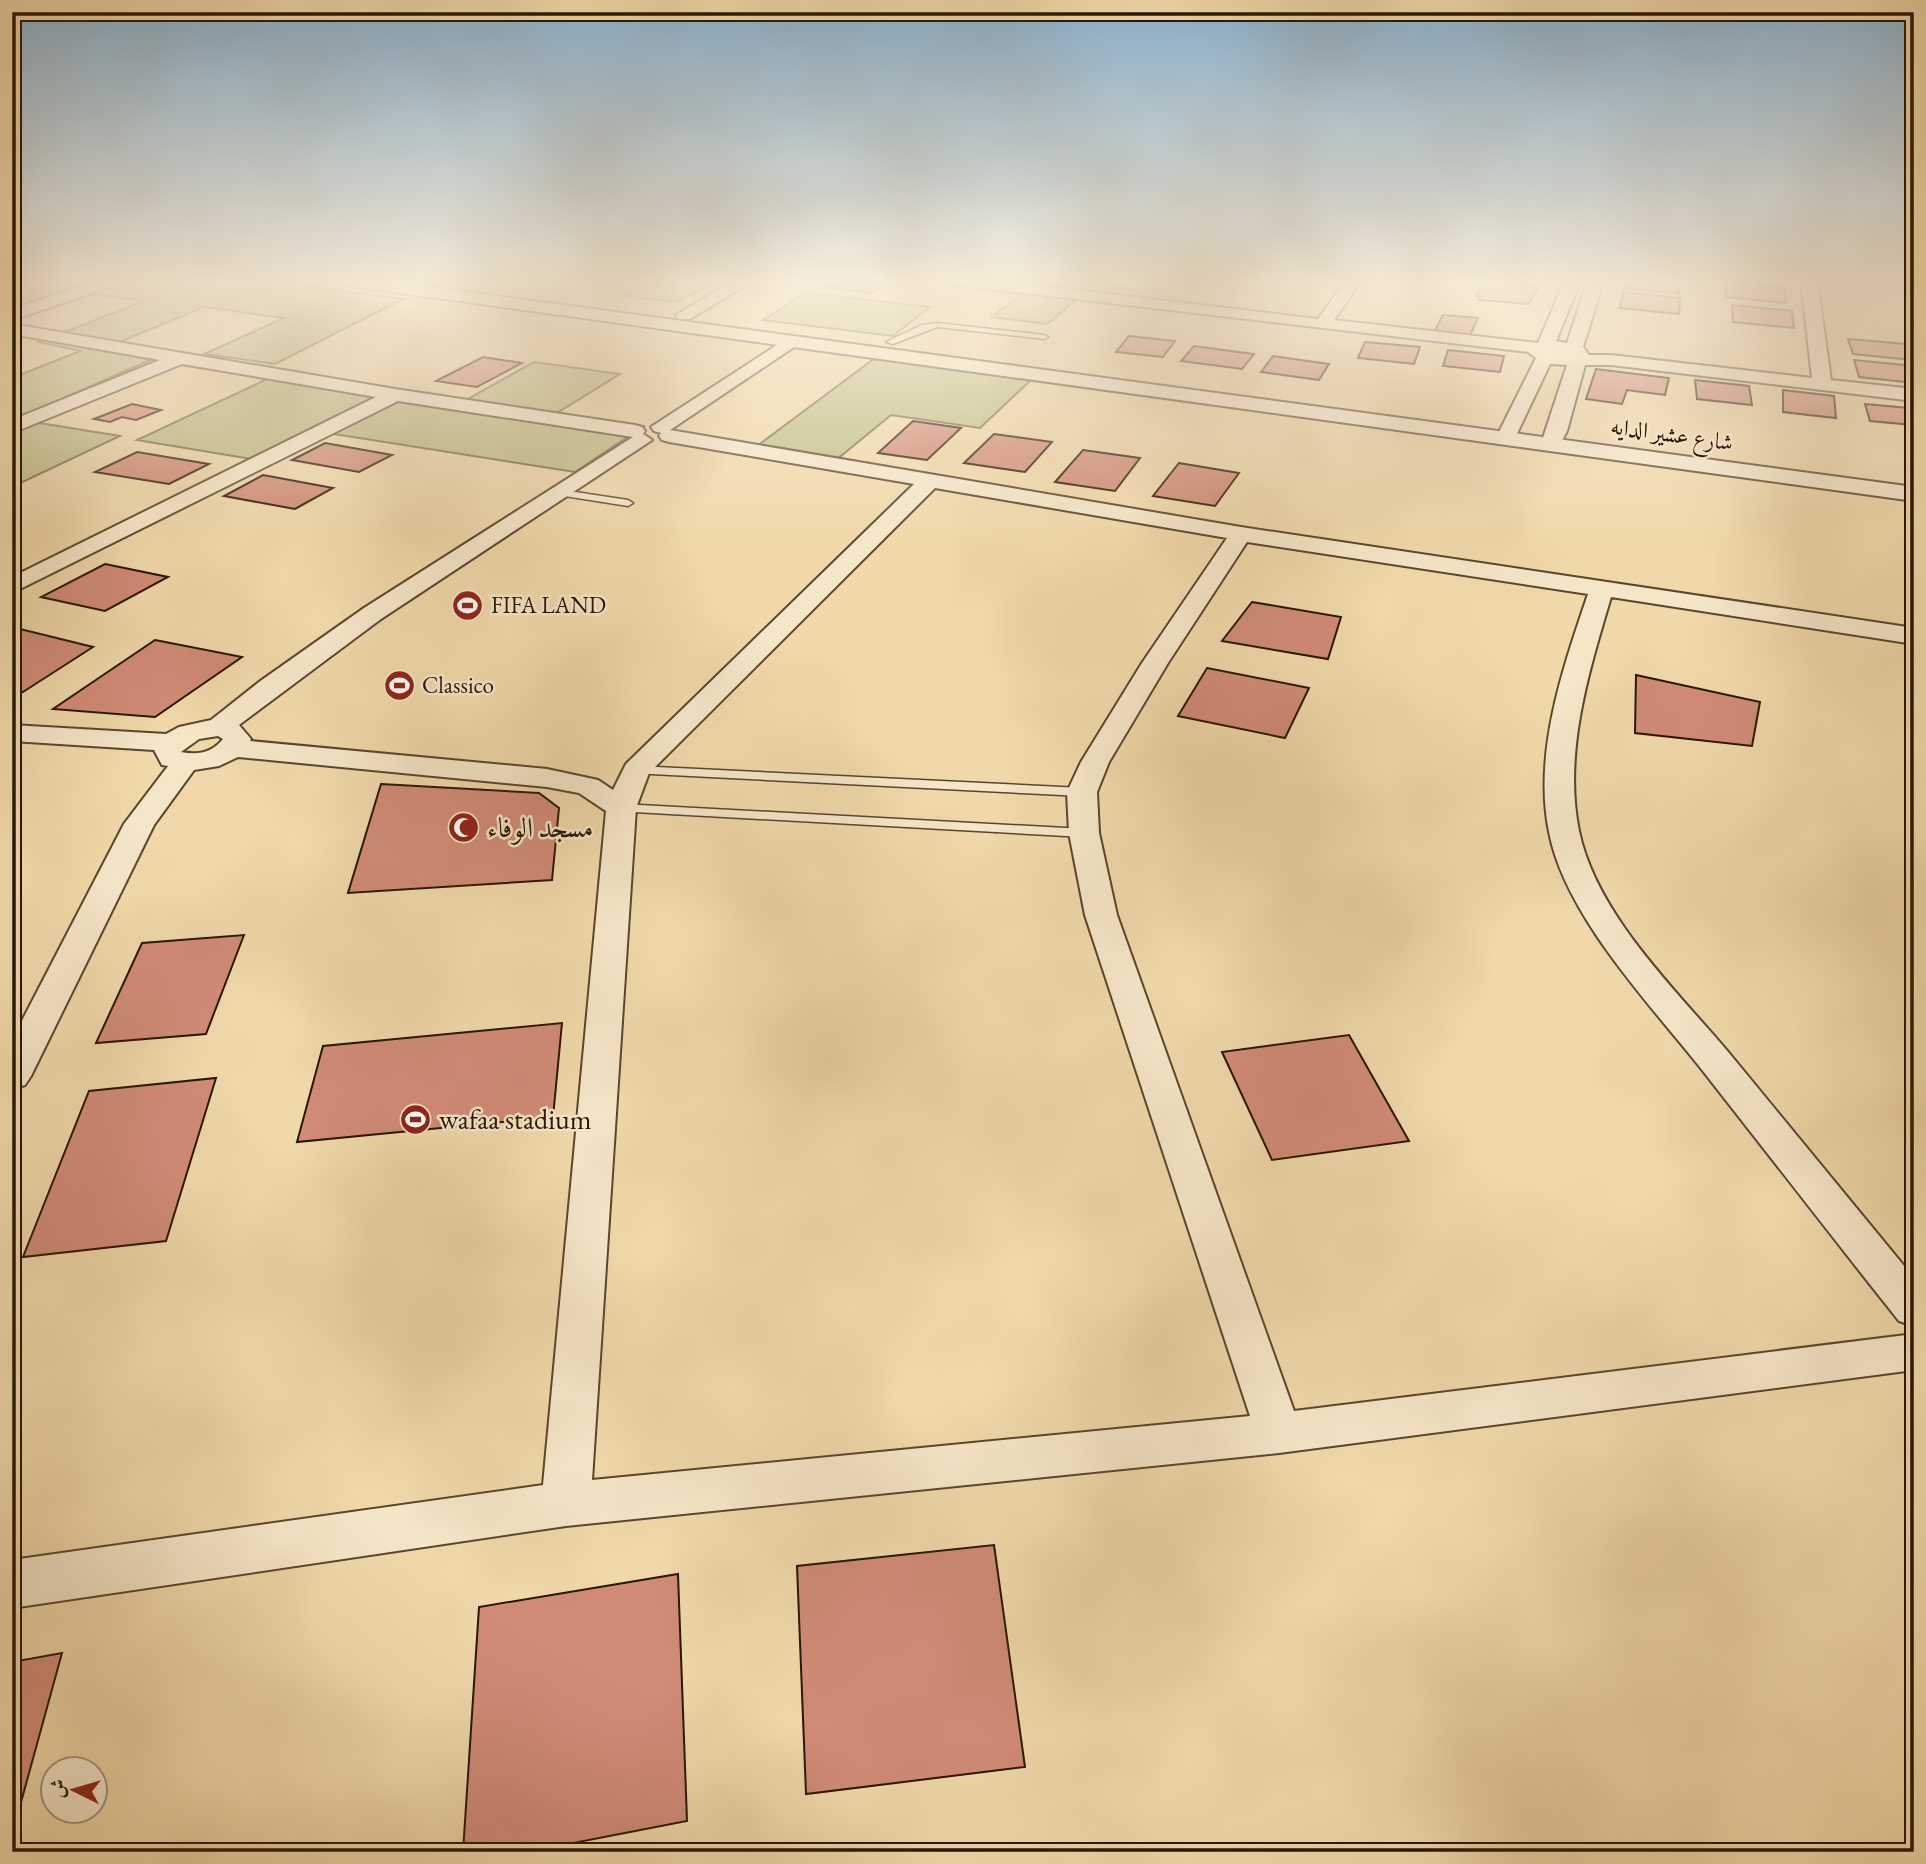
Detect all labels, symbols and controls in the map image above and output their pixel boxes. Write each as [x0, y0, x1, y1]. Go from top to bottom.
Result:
street label: شارع عشير الدايه [1608, 411, 1735, 462]
sports icon: FIFA LAND [451, 588, 485, 622]
place label: FIFA LAND [491, 590, 606, 620]
sports icon: Classico [382, 668, 416, 702]
place label: Classico [422, 670, 494, 700]
place label: مسجد الوفاء [487, 809, 594, 845]
mosque icon: مسجد الوفاء [447, 810, 481, 844]
place label: wafaa stadium [439, 1101, 592, 1137]
sports icon: wafaa stadium [399, 1102, 433, 1136]
north arrow [38, 1756, 108, 1826]
text: ش [44, 1778, 71, 1799]

